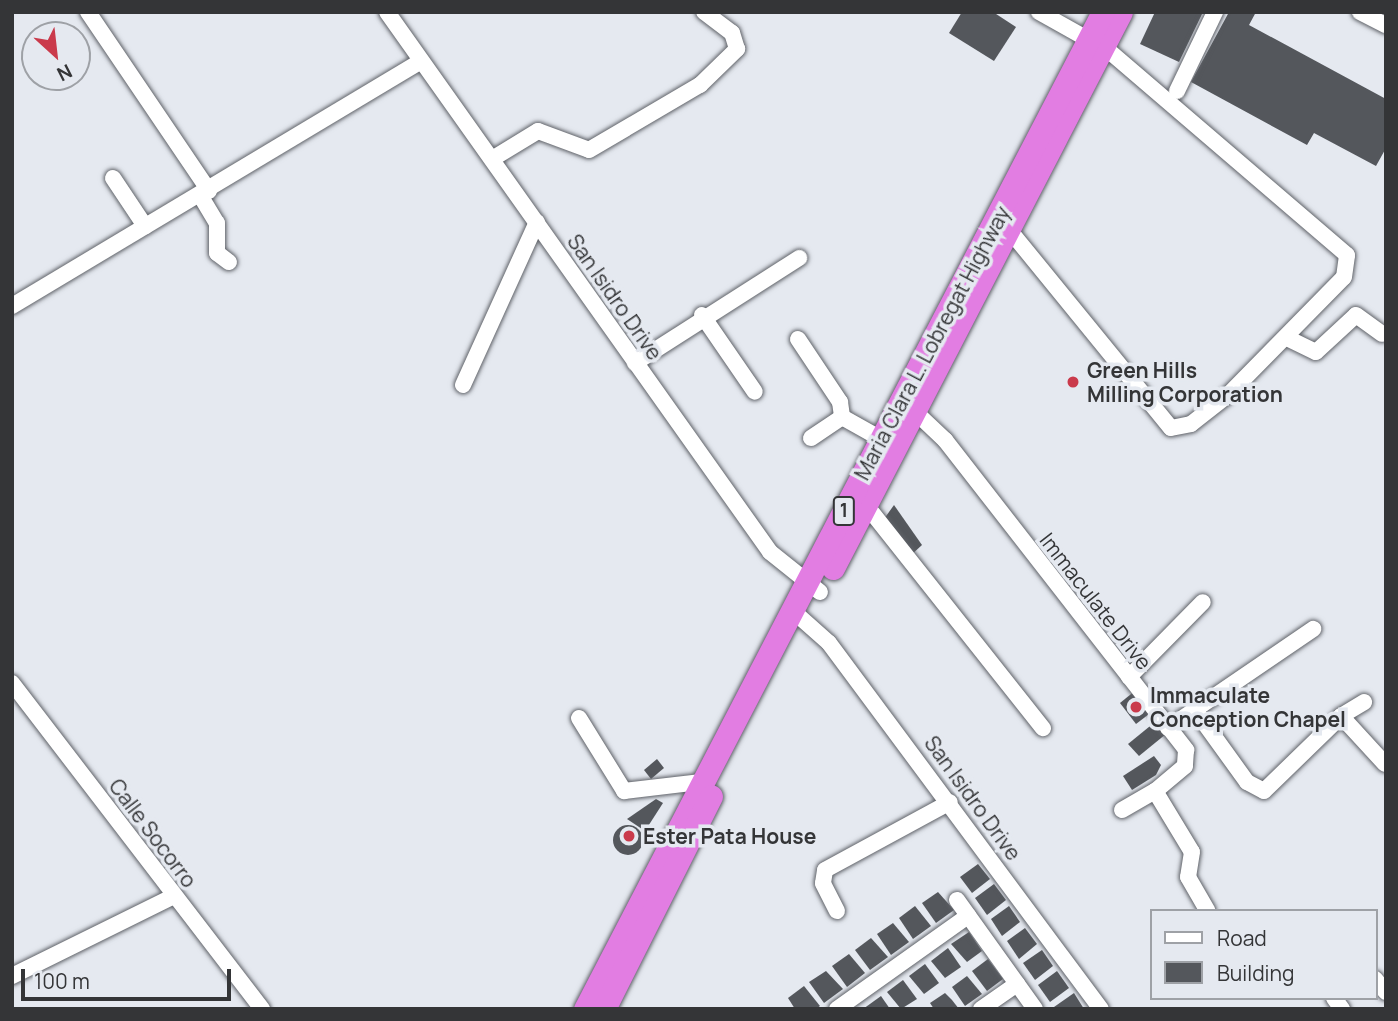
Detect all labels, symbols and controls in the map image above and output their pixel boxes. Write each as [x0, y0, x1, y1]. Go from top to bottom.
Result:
north arrow [21, 21, 91, 91]
text: N [53, 58, 77, 88]
street label: Maria Clara L. Lobregat Highway [849, 202, 1015, 484]
street label: San Isidro Drive [562, 229, 668, 365]
place label: Green Hills Milling Corporation [1087, 357, 1283, 407]
marker: Green Hills Milling Corporation [1065, 374, 1081, 390]
road number: 1 [832, 496, 856, 526]
street label: Immaculate Drive [1035, 528, 1157, 674]
place label: Immaculate Conception Chapel [1150, 682, 1346, 732]
marker: Immaculate Conception Chapel [1128, 699, 1144, 715]
street label: San Isidro Drive [919, 731, 1027, 865]
street label: Calle Socorro [104, 774, 202, 892]
place label: Ester Pata House [643, 823, 816, 849]
marker: Ester Pata House [621, 828, 637, 844]
legend [1150, 909, 1377, 1000]
text: Road [1217, 924, 1267, 952]
scale bar [24, 954, 234, 998]
text: Building [1217, 959, 1294, 987]
text: 100 m [34, 967, 90, 995]

